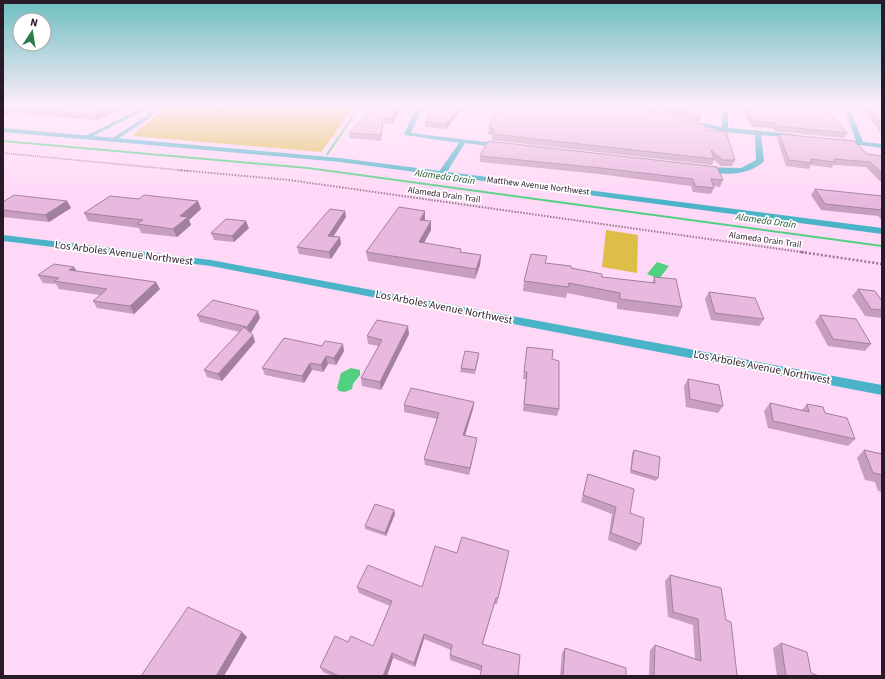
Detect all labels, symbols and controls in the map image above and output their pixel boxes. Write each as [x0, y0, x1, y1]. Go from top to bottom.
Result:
north arrow [12, 12, 52, 52]
text: N [29, 15, 39, 31]
water label: Alameda Drain [413, 166, 476, 188]
street label: Matthew Avenue Northwest [486, 173, 590, 199]
street label: Alameda Drain Trail [407, 183, 481, 207]
water label: Alameda Drain [734, 210, 797, 232]
street label: Alameda Drain Trail [728, 228, 802, 252]
street label: Los Arboles Avenue Northwest [54, 237, 194, 269]
street label: Los Arboles Avenue Northwest [374, 286, 514, 328]
street label: Los Arboles Avenue Northwest [692, 346, 832, 388]

